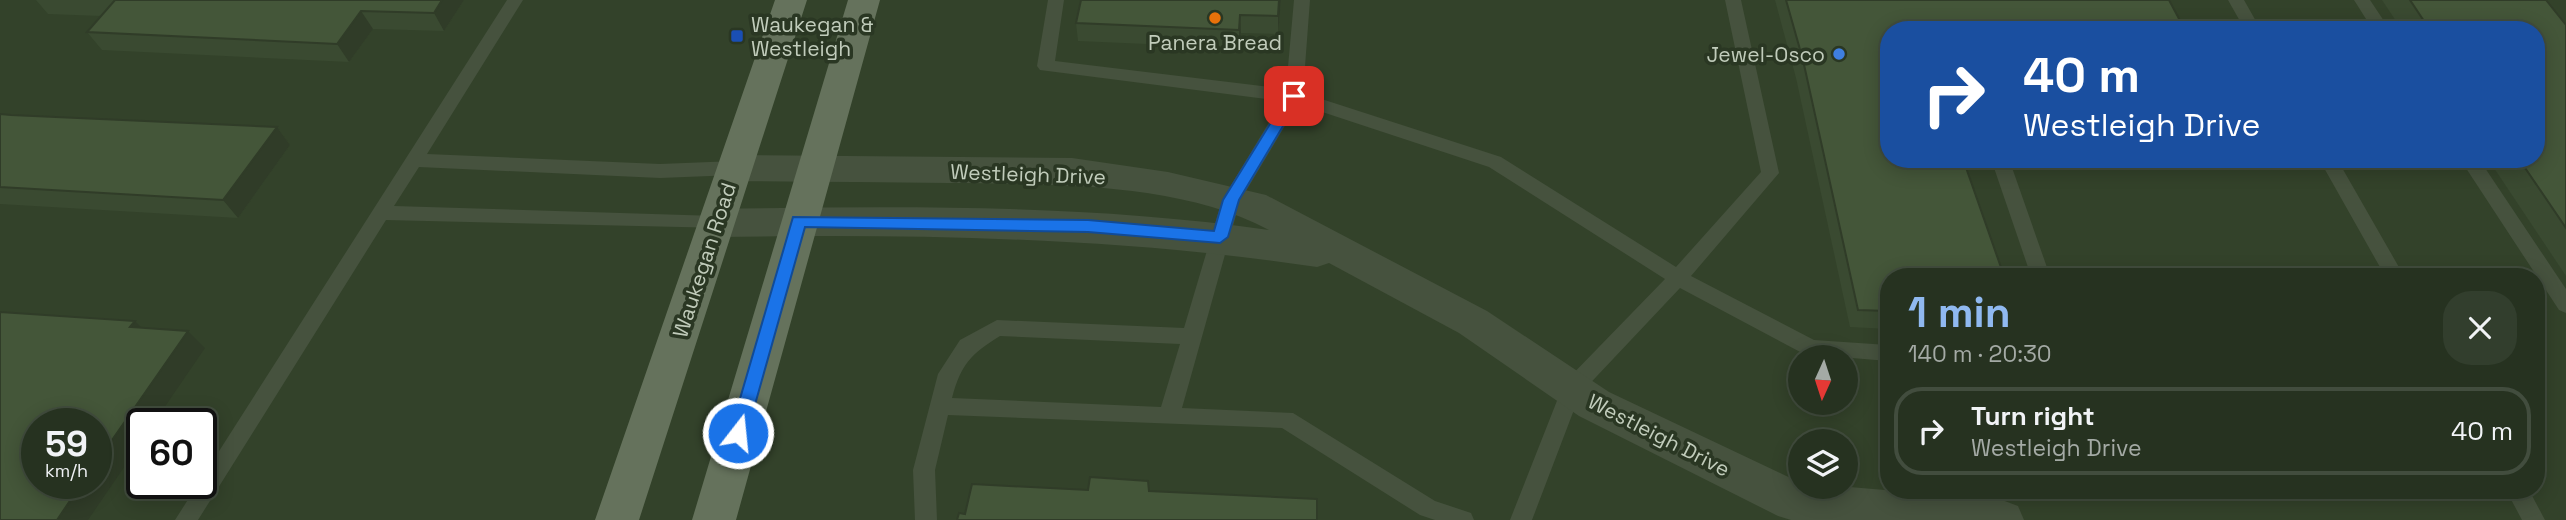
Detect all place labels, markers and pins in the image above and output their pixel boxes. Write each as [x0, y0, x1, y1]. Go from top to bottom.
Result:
marker: Panera Bread [1207, 10, 1223, 26]
place label: Waukegan & Westleigh [751, 11, 874, 62]
marker: Waukegan & Westleigh [729, 28, 745, 44]
place label: Panera Bread [1148, 29, 1282, 56]
place label: Jewel-Osco [1706, 41, 1825, 68]
marker: Jewel-Osco [1831, 46, 1847, 62]
pin [1264, 66, 1324, 126]

